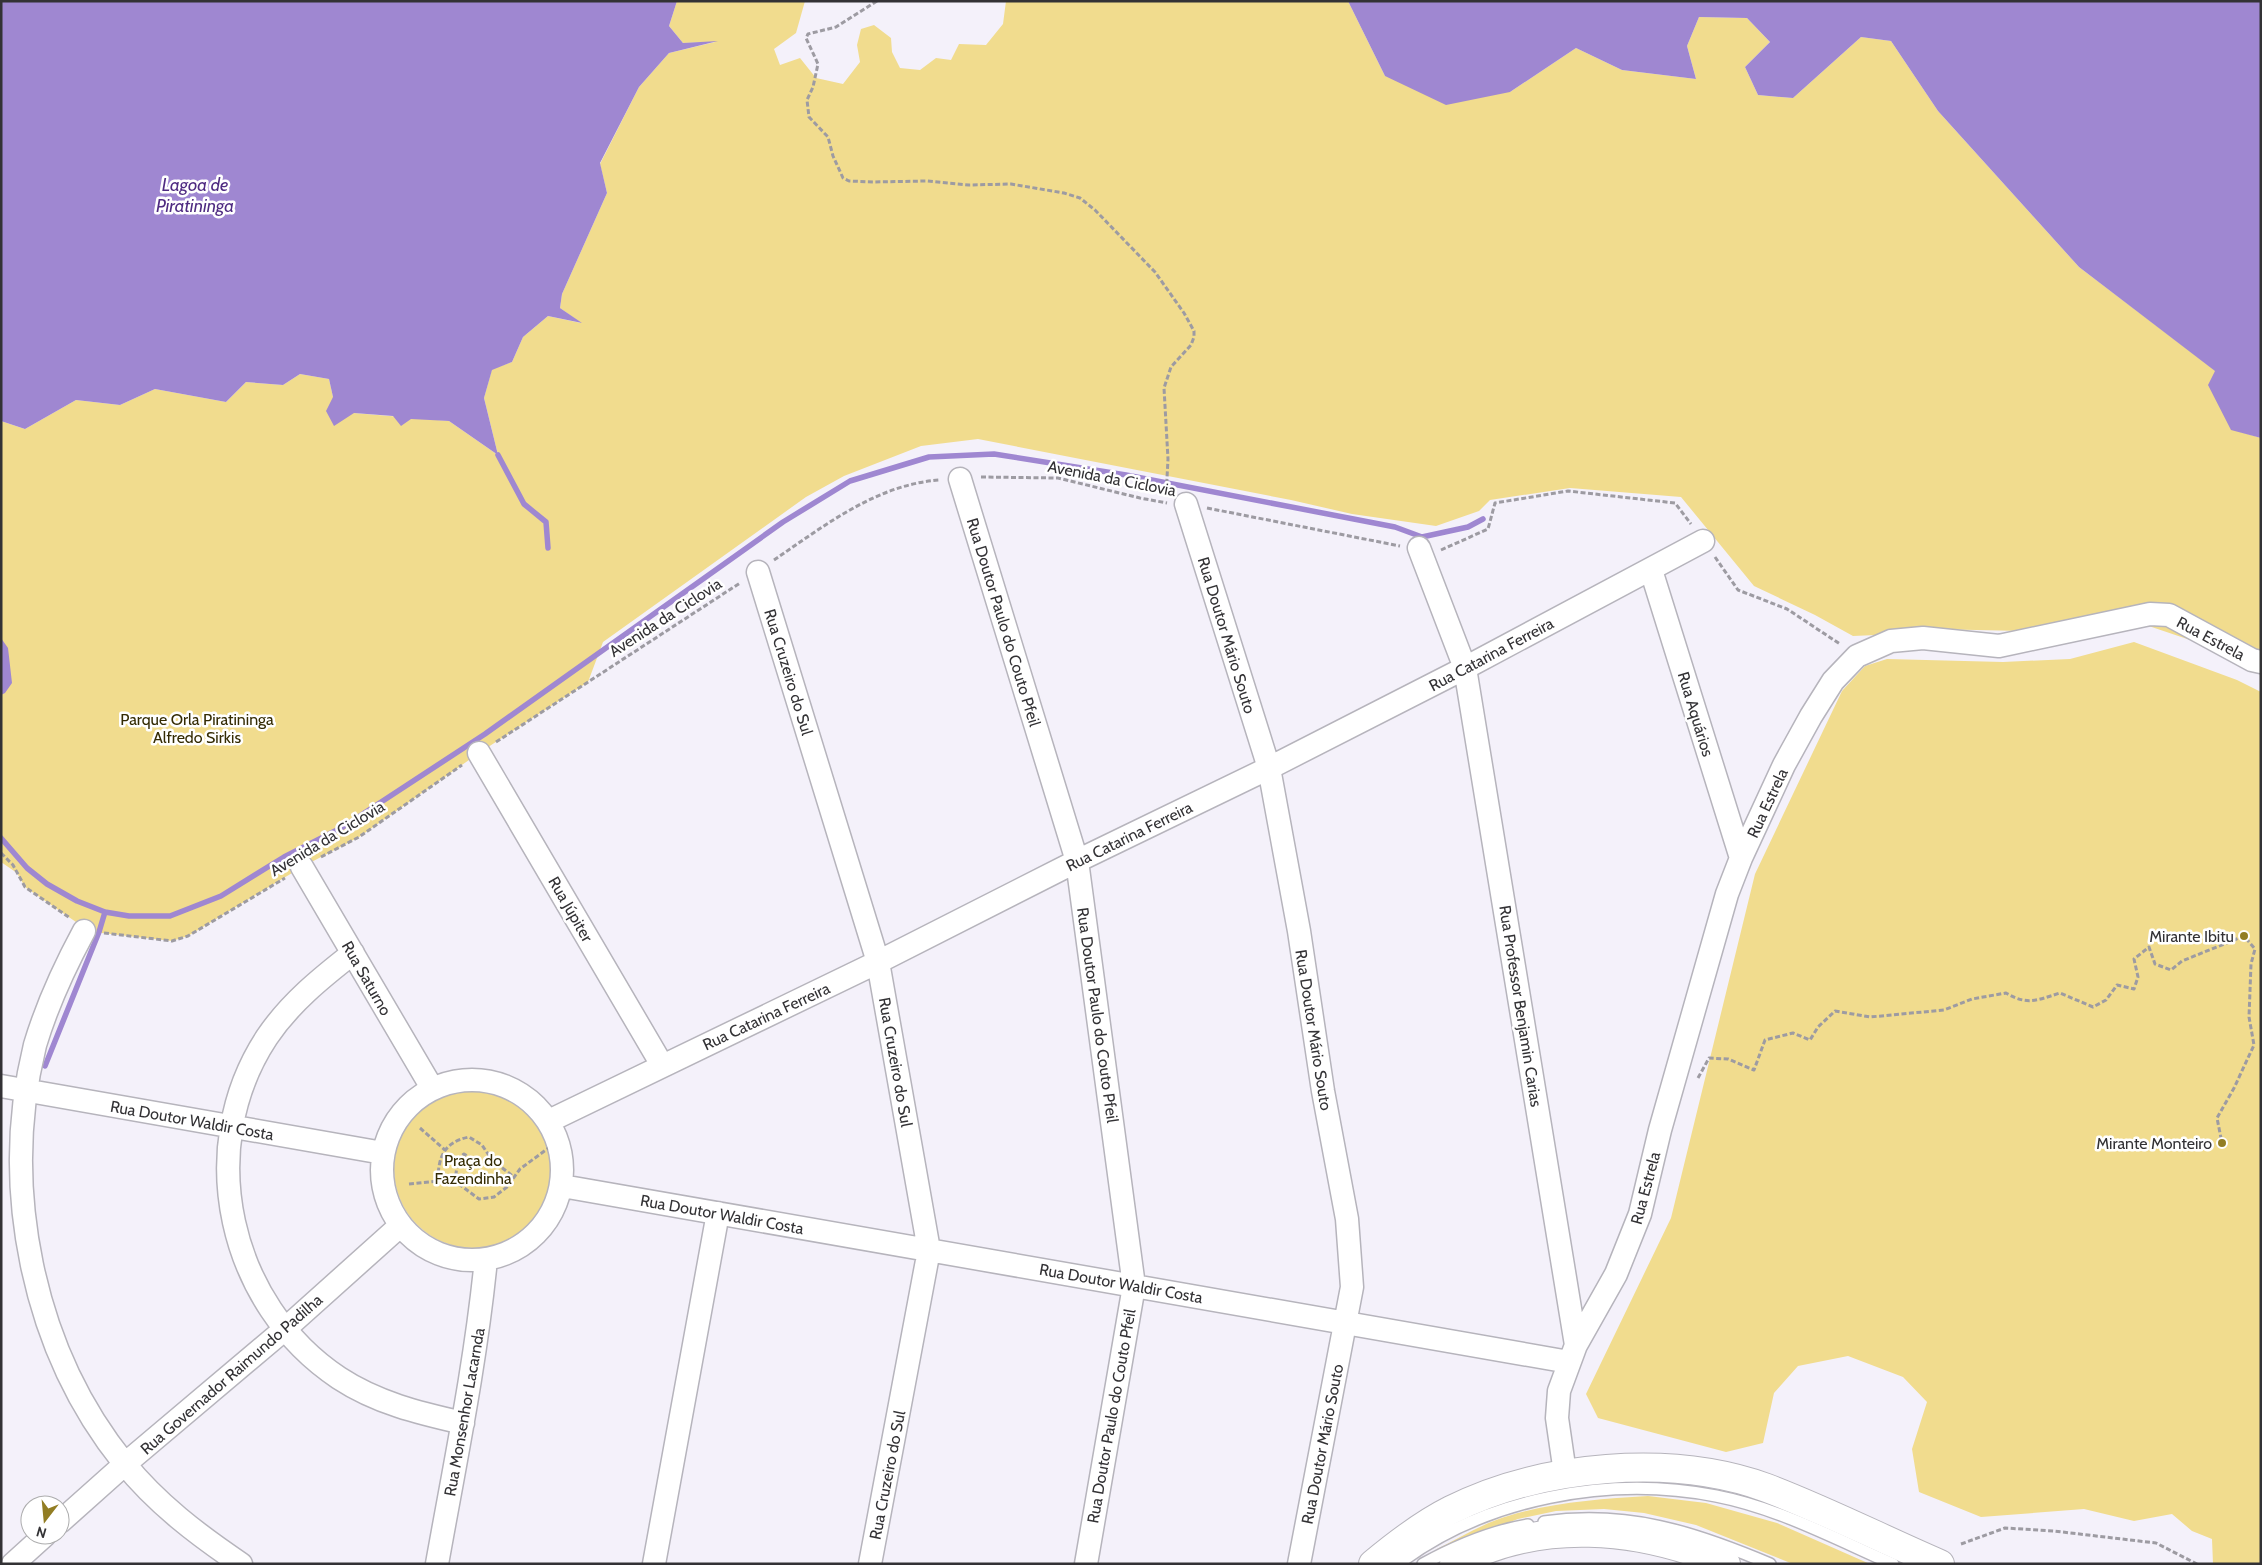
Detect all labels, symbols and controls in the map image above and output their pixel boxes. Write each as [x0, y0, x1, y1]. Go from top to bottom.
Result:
water label: Lagoa de Piratininga [156, 174, 234, 217]
street label: Avenida da Ciclovia [1046, 457, 1178, 500]
street label: Rua Doutor Paulo do Couto Pfeil [963, 516, 1044, 729]
street label: Rua Doutor Mário Souto [1194, 555, 1259, 716]
street label: Avenida da Ciclovia [606, 574, 725, 661]
street label: Rua Cruzeiro do Sul [760, 607, 817, 738]
street label: Rua Catarina Ferreira [1426, 613, 1557, 695]
street label: Rua Estrela [2173, 613, 2248, 664]
street label: Rua Aquários [1674, 669, 1718, 759]
park label: Parque Orla Piratininga Alfredo Sirkis [120, 710, 274, 747]
street label: Rua Estrela [1743, 765, 1792, 841]
street label: Avenida da Ciclovia [267, 797, 388, 880]
street label: Rua Catarina Ferreira [1063, 797, 1196, 875]
street label: Rua Júpiter [544, 873, 597, 946]
street label: Rua Professor Benjamin Carias [1495, 904, 1546, 1109]
street label: Rua Doutor Paulo do Couto Pfeil [1073, 906, 1122, 1124]
place label: Mirante Ibitu [2149, 927, 2234, 946]
marker: Mirante Ibitu [2238, 930, 2250, 942]
street label: Rua Saturno [338, 938, 396, 1019]
street label: Rua Doutor Mário Souto [1291, 948, 1336, 1112]
street label: Rua Catarina Ferreira [700, 979, 833, 1054]
street label: Rua Cruzeiro do Sul [875, 996, 916, 1129]
street label: Rua Doutor Waldir Costa [109, 1097, 275, 1144]
place label: Mirante Monteiro [2096, 1134, 2212, 1153]
marker: Mirante Monteiro [2216, 1137, 2228, 1149]
street label: Rua Estrela [1627, 1149, 1664, 1227]
park label: Praça do Fazendinha [434, 1151, 512, 1188]
street label: Rua Doutor Waldir Costa [639, 1191, 805, 1238]
street label: Rua Doutor Waldir Costa [1038, 1260, 1204, 1307]
street label: Rua Governador Raimundo Padilha [137, 1290, 326, 1459]
street label: Rua Doutor Paulo do Couto Pfeil [1083, 1307, 1140, 1525]
street label: Rua Monsenhor Lacarnda [440, 1326, 489, 1498]
street label: Rua Doutor Mário Souto [1298, 1362, 1347, 1526]
street label: Rua Cruzeiro do Sul [866, 1409, 909, 1541]
north arrow [20, 1495, 70, 1545]
text: N [34, 1522, 49, 1543]

